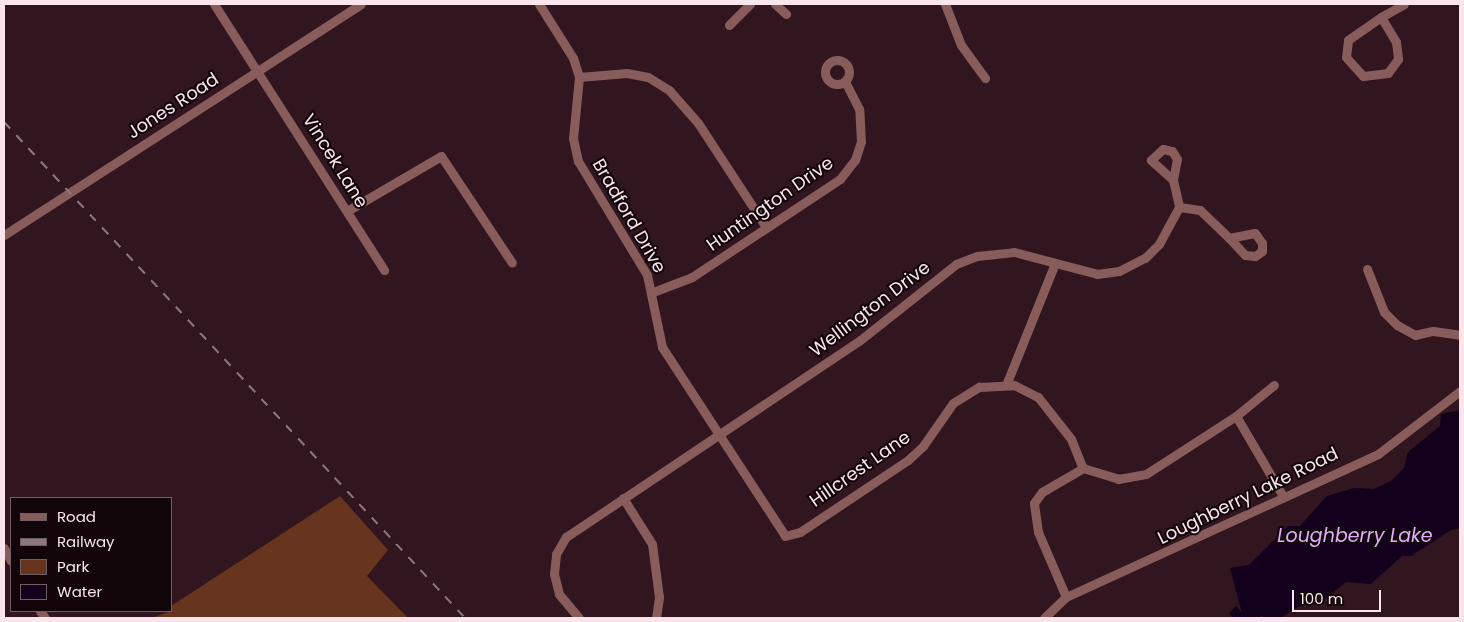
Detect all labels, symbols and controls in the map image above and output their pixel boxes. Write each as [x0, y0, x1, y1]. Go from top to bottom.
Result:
street label: Jones Road [123, 68, 223, 144]
street label: Vincek Lane [298, 110, 372, 212]
street label: Huntington Drive [702, 152, 838, 256]
street label: Bradford Drive [588, 155, 670, 277]
street label: Wellington Drive [806, 257, 934, 361]
street label: Hillcrest Lane [806, 426, 914, 512]
street label: Loughberry Lake Road [1154, 443, 1342, 549]
legend [10, 497, 172, 612]
text: Road [57, 506, 96, 527]
water label: Loughberry Lake [1277, 525, 1433, 547]
text: Railway [57, 531, 115, 552]
text: Park [57, 556, 89, 577]
scale bar [1294, 580, 1383, 612]
text: Water [57, 581, 102, 602]
text: 100 m [1300, 588, 1343, 609]

